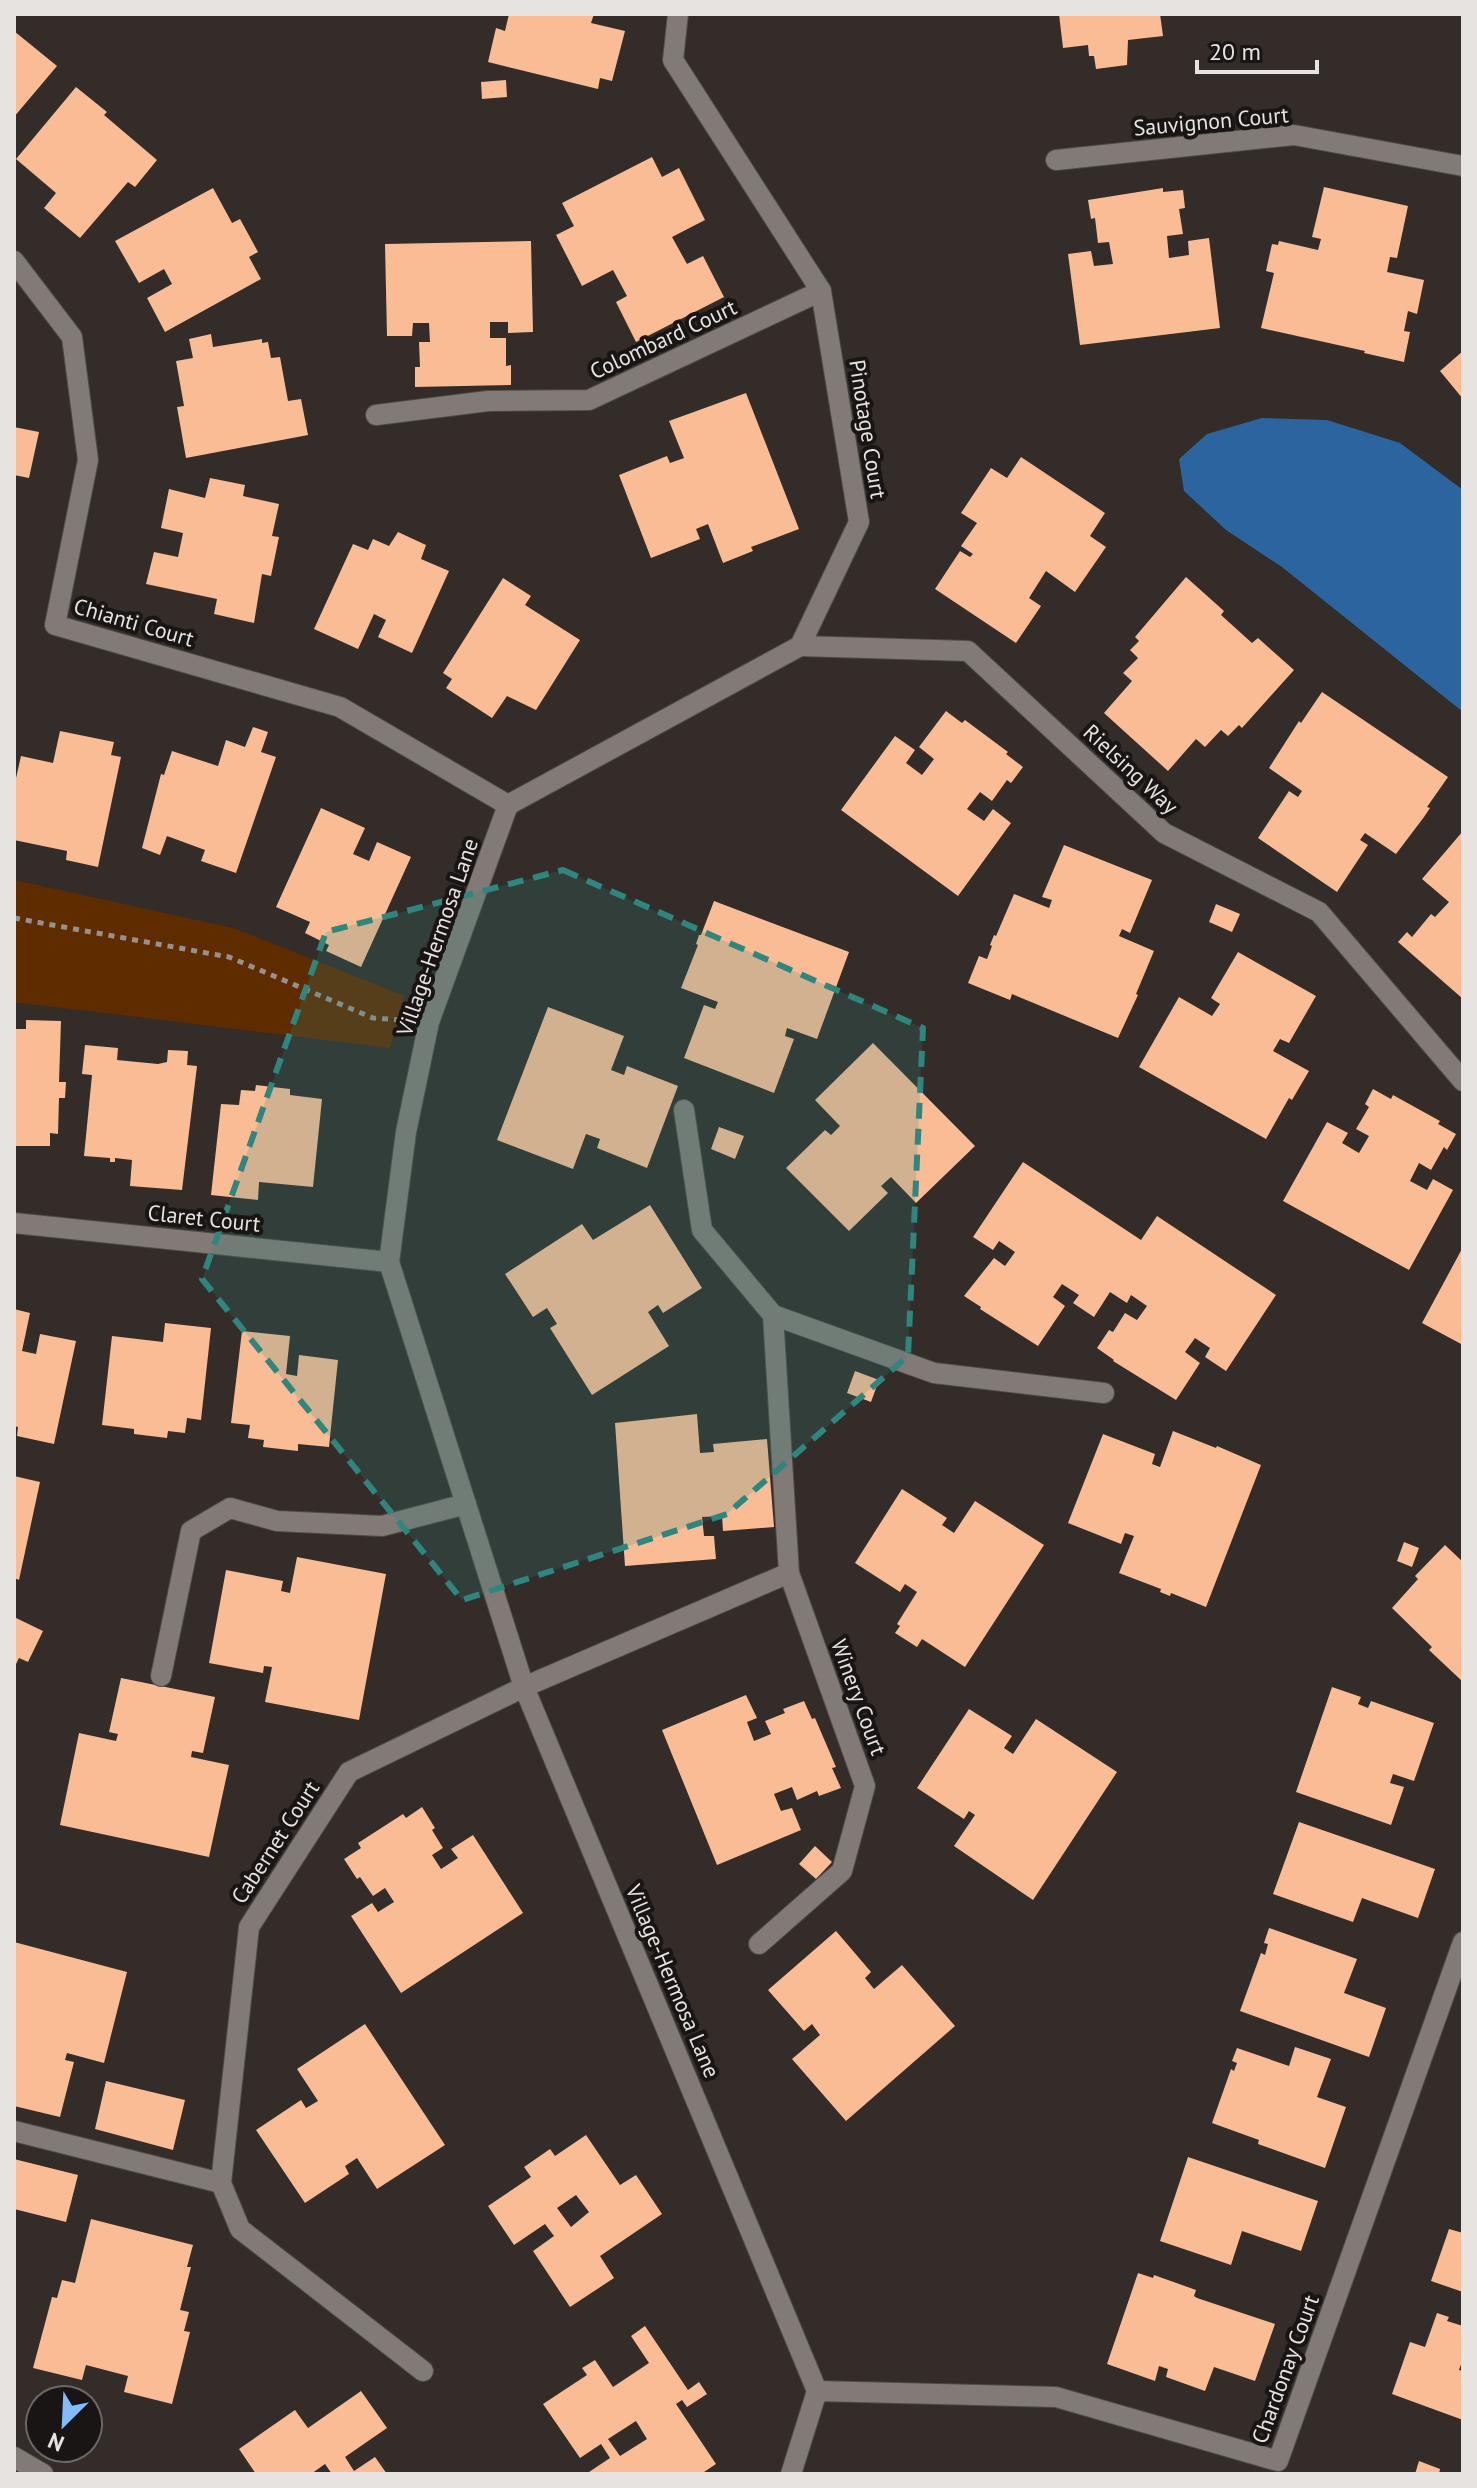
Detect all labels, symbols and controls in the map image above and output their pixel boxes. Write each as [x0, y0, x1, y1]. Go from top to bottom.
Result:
scale bar [1197, 24, 1317, 74]
text: 20 m [1209, 36, 1261, 67]
street label: Sauvignon Court [1132, 100, 1290, 142]
street label: Colombard Court [585, 293, 741, 385]
street label: Pinotage Court [843, 358, 893, 501]
street label: Chianti Court [71, 591, 198, 653]
street label: Rielsing Way [1078, 718, 1185, 821]
street label: Village-Hermosa Lane [390, 834, 484, 1040]
street label: Claret Court [146, 1198, 262, 1238]
street label: Winery Court [825, 1635, 893, 1759]
street label: Cabernet Court [225, 1775, 325, 1909]
street label: Village-Hermosa Lane [619, 1879, 726, 2082]
street label: Chardonay Court [1245, 2290, 1325, 2447]
north arrow [24, 2384, 104, 2464]
text: N [44, 2427, 68, 2458]

